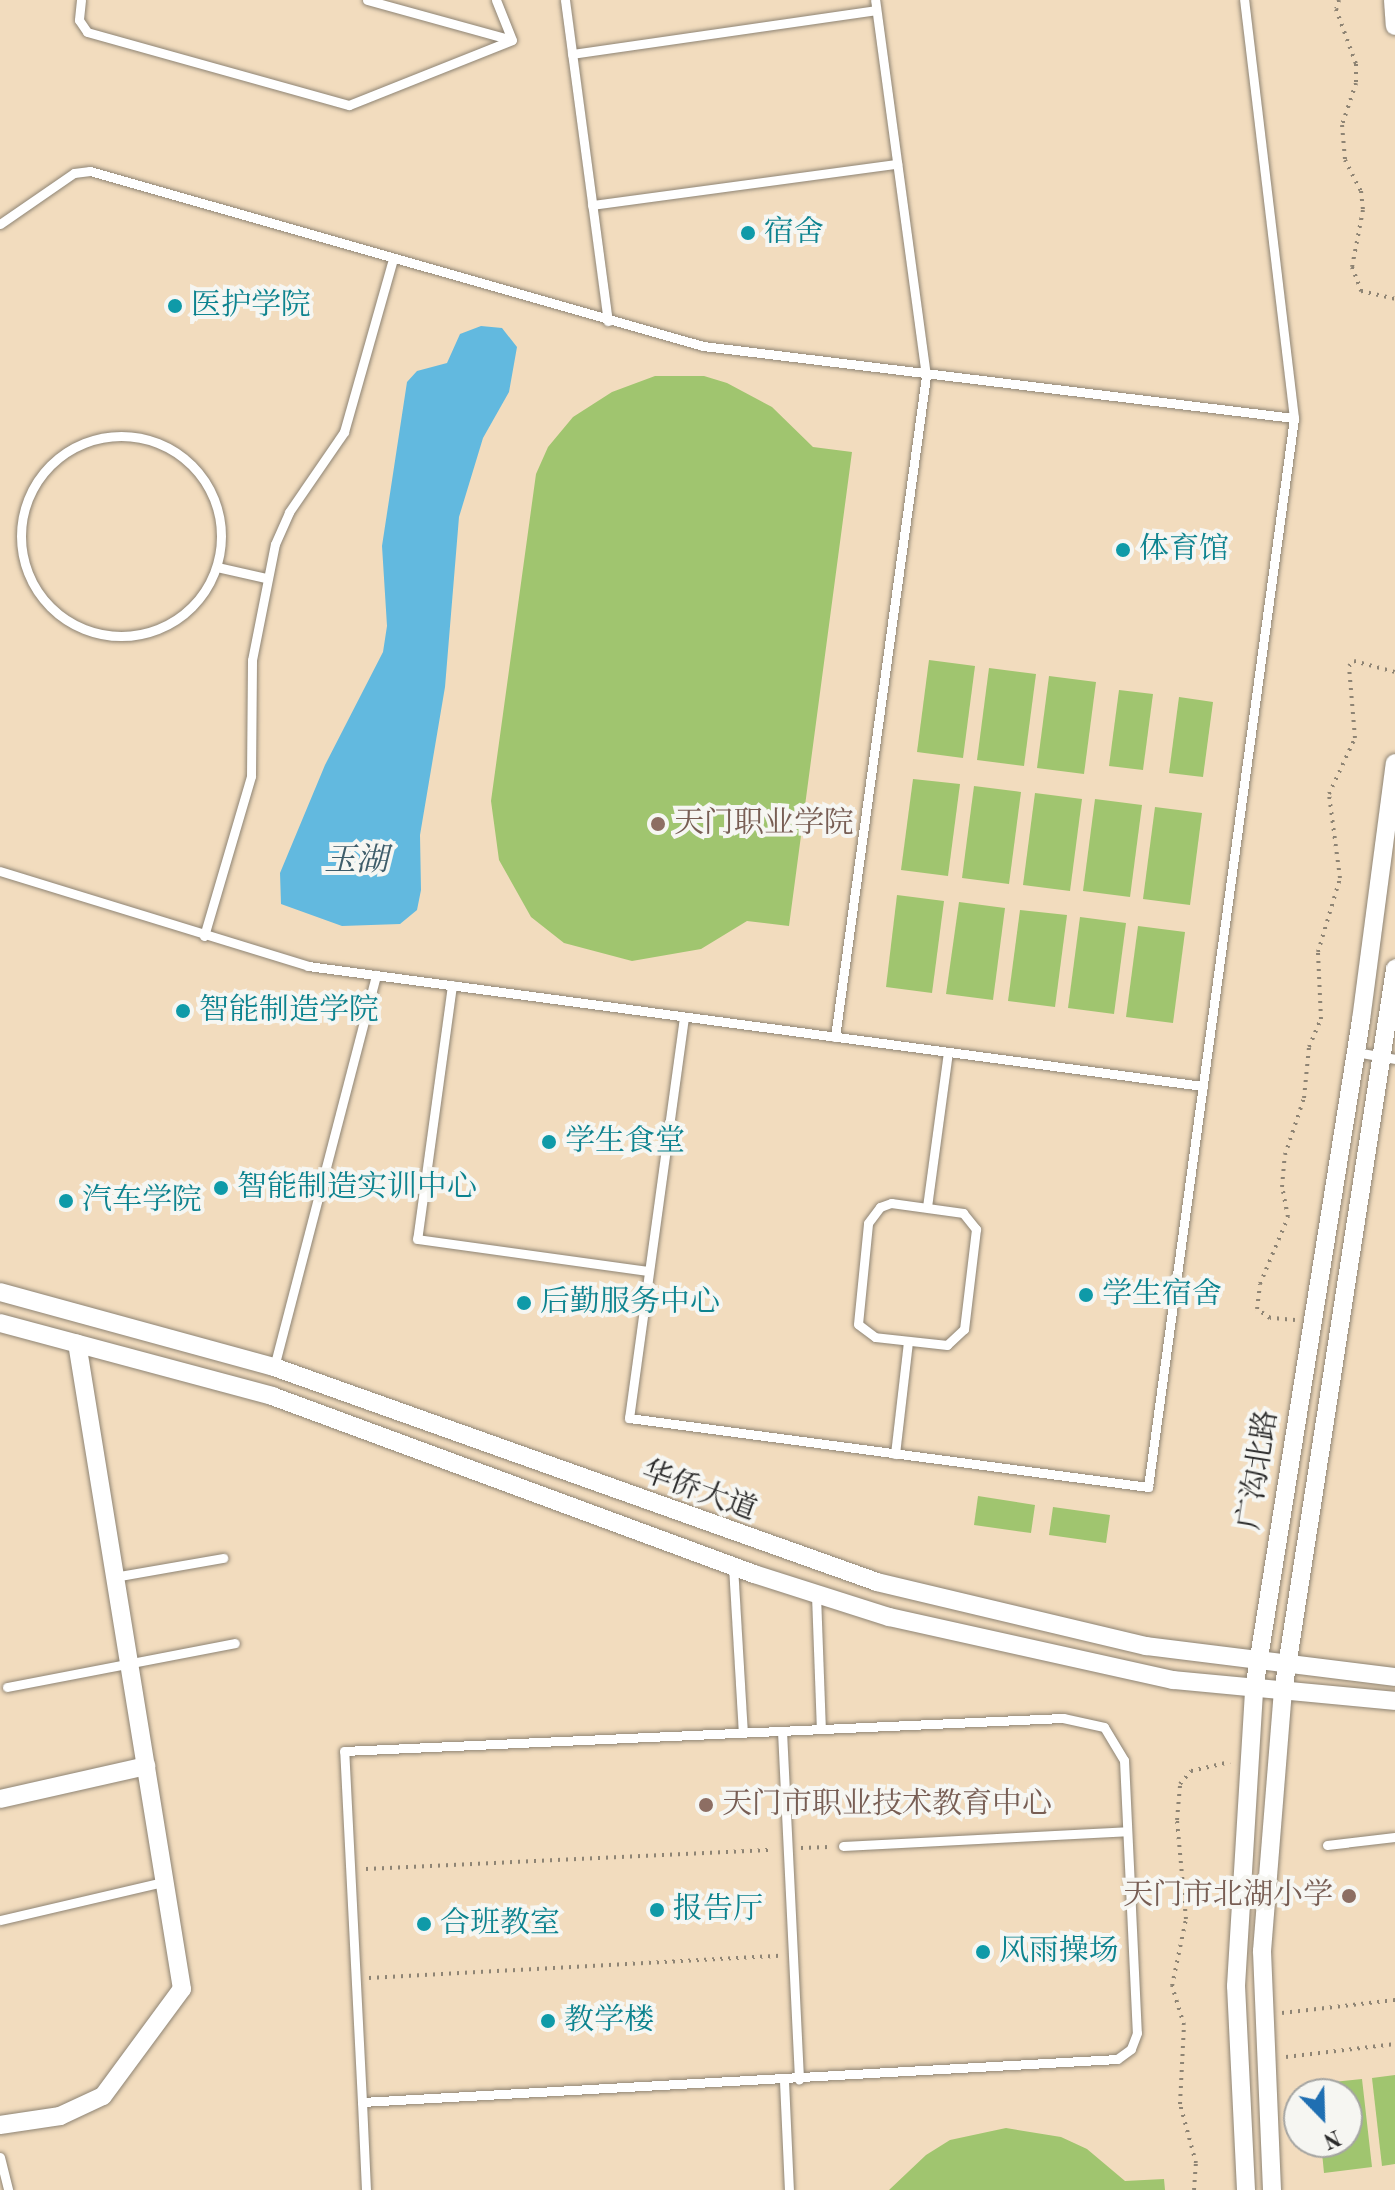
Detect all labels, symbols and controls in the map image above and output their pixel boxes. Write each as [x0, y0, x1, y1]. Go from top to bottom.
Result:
place label: 宿舍 [764, 215, 824, 251]
marker: 宿舍 [739, 224, 757, 242]
place label: 医护学院 [191, 288, 311, 324]
marker: 医护学院 [166, 297, 184, 315]
place label: 体育馆 [1139, 532, 1229, 568]
marker: 体育馆 [1114, 541, 1132, 559]
place label: 天门职业学院 [674, 806, 854, 842]
marker: 天门职业学院 [649, 815, 667, 833]
water label: 玉湖 [324, 843, 388, 881]
place label: 智能制造学院 [199, 993, 379, 1029]
marker: 智能制造学院 [174, 1002, 192, 1020]
place label: 学生食堂 [565, 1124, 685, 1160]
marker: 学生食堂 [540, 1133, 558, 1151]
place label: 智能制造实训中心 [237, 1170, 477, 1206]
marker: 智能制造实训中心 [212, 1179, 230, 1197]
place label: 汽车学院 [82, 1183, 202, 1219]
marker: 汽车学院 [57, 1192, 75, 1210]
place label: 学生宿舍 [1102, 1277, 1222, 1313]
place label: 后勤服务中心 [540, 1285, 720, 1321]
marker: 学生宿舍 [1077, 1286, 1095, 1304]
marker: 后勤服务中心 [515, 1294, 533, 1312]
street label: 广沟北路 [1232, 1408, 1286, 1532]
street label: 华侨大道 [636, 1455, 762, 1529]
place label: 天门市职业技术教育中心 [722, 1787, 1052, 1823]
marker: 天门市职业技术教育中心 [697, 1796, 715, 1814]
place label: 天门市北湖小学 [1123, 1878, 1333, 1914]
marker: 天门市北湖小学 [1340, 1887, 1358, 1905]
place label: 报告厅 [673, 1892, 763, 1928]
marker: 报告厅 [648, 1901, 666, 1919]
place label: 合班教室 [440, 1906, 560, 1942]
marker: 合班教室 [415, 1915, 433, 1933]
place label: 风雨操场 [999, 1934, 1119, 1970]
marker: 风雨操场 [974, 1943, 992, 1961]
place label: 教学楼 [564, 2003, 654, 2039]
marker: 教学楼 [539, 2012, 557, 2030]
north arrow [1283, 2078, 1363, 2158]
text: N [1320, 2125, 1344, 2152]

